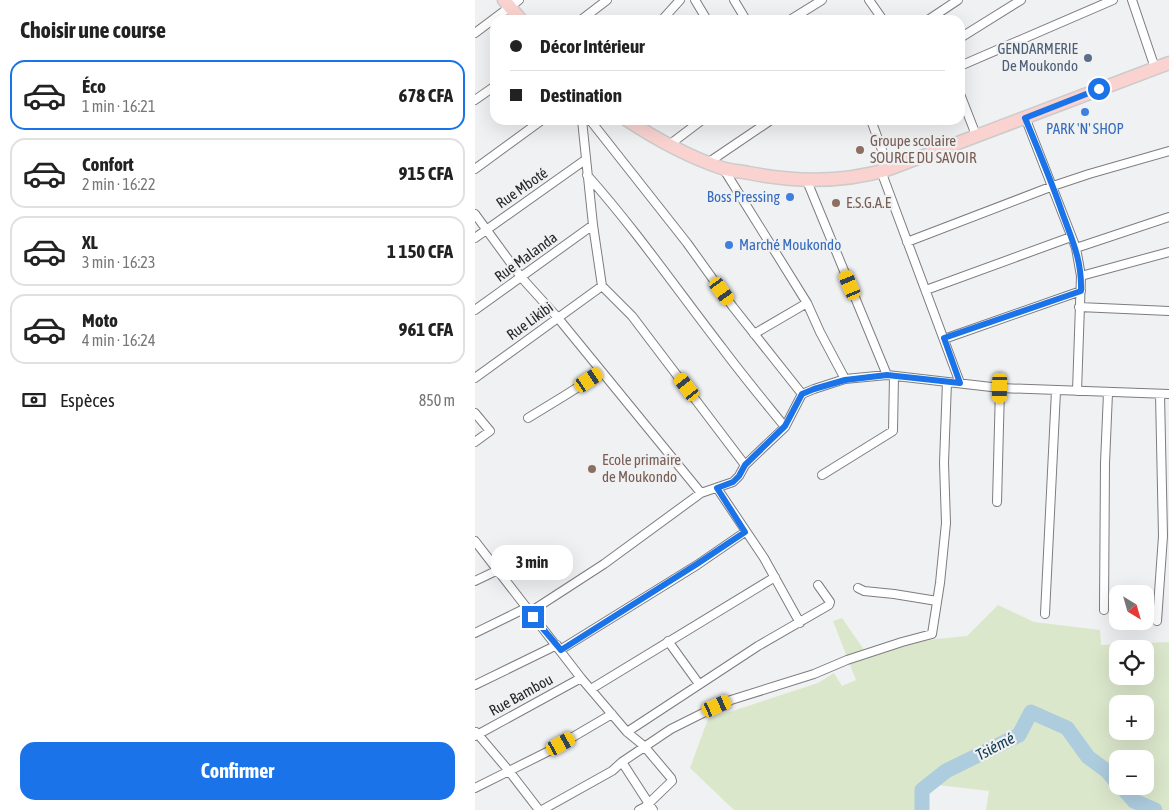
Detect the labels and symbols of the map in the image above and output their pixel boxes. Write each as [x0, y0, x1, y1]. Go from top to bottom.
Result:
place label: GENDARMERIE De Moukondo [997, 40, 1079, 74]
marker: GENDARMERIE De Moukondo [1082, 52, 1094, 64]
route start [1088, 78, 1110, 100]
marker: PARK 'N' SHOP [1079, 106, 1091, 118]
place label: PARK 'N' SHOP [1046, 120, 1124, 137]
place label: Groupe scolaire SOURCE DU SAVOIR [870, 132, 977, 166]
marker: Groupe scolaire SOURCE DU SAVOIR [854, 144, 866, 156]
street label: Rue Mboté [493, 164, 551, 211]
place label: Boss Pressing [707, 188, 781, 205]
marker: Boss Pressing [784, 191, 796, 203]
place label: E.S.G.A.E [846, 194, 892, 211]
marker: E.S.G.A.E [830, 197, 842, 209]
street label: Rue Malanda [491, 228, 560, 285]
place label: Marché Moukondo [739, 236, 841, 253]
marker: Marché Moukondo [723, 239, 735, 251]
car [837, 268, 862, 302]
car [707, 274, 736, 308]
street label: Rue Likibi [503, 298, 556, 343]
car [572, 365, 605, 395]
car [671, 371, 702, 403]
car [992, 373, 1007, 403]
place label: Ecole primaire de Moukondo [602, 451, 681, 485]
marker: Ecole primaire de Moukondo [586, 463, 598, 475]
callout: 3 min [492, 544, 574, 580]
north arrow [1109, 585, 1154, 630]
route end [522, 606, 544, 628]
street label: Rue Bambou [486, 670, 555, 719]
car [700, 693, 733, 719]
water label: Tsiémé [972, 728, 1018, 764]
car [544, 730, 577, 758]

